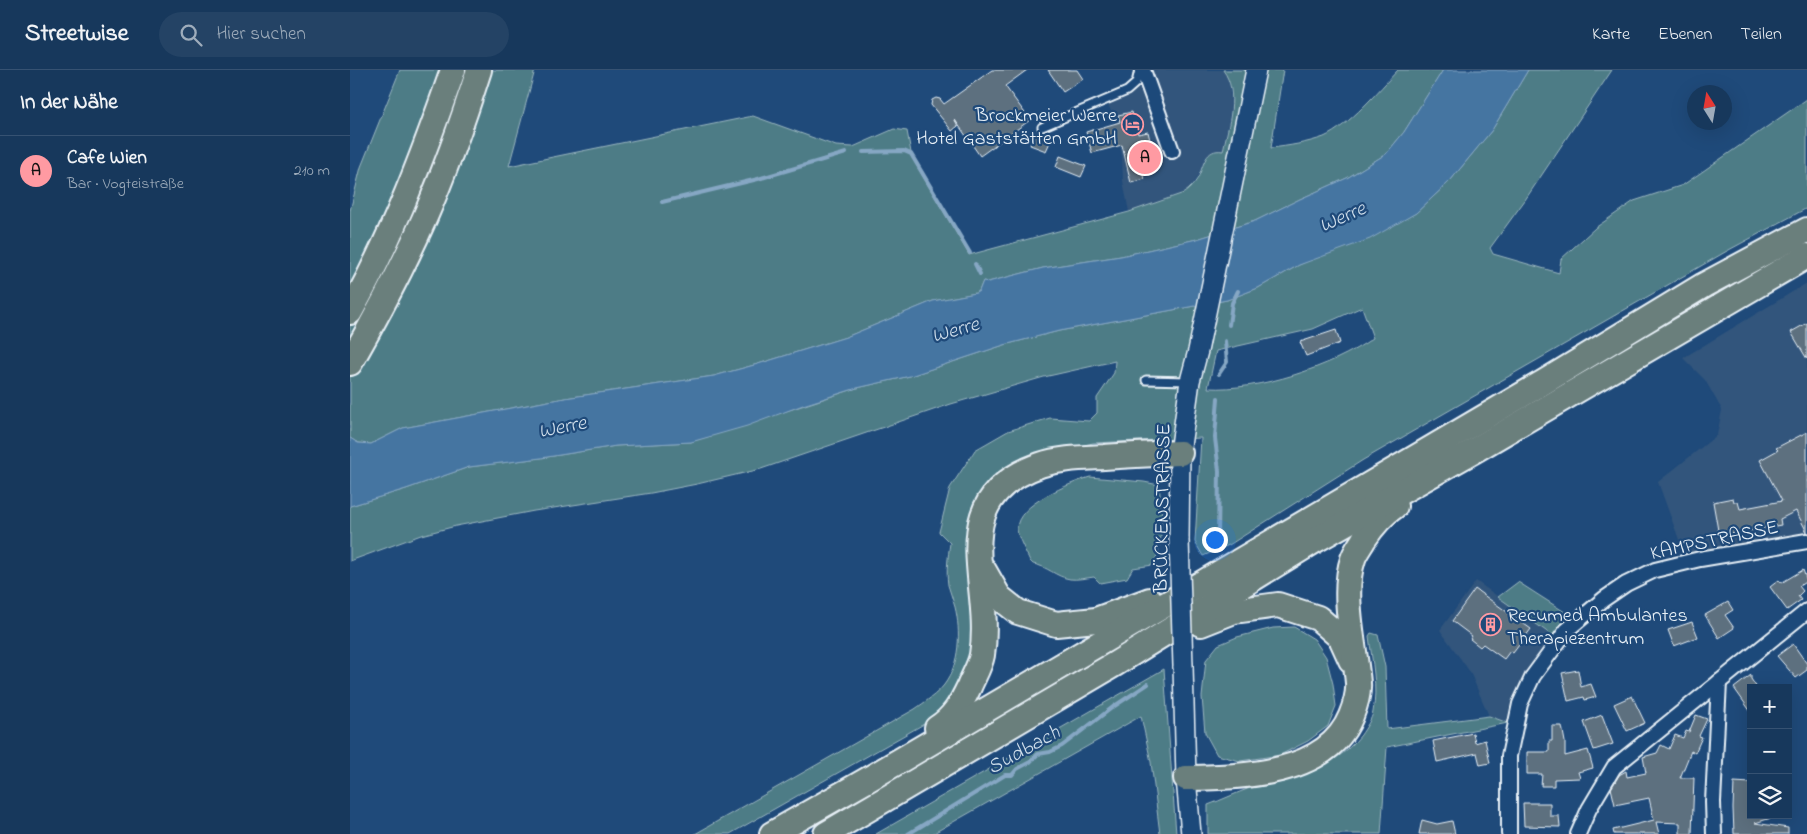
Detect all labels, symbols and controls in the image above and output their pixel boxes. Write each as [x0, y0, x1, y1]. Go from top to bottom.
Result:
search box [159, 12, 509, 57]
text: Streetwise [25, 17, 129, 52]
icon: search [177, 21, 205, 49]
text: Hier suchen [217, 21, 306, 48]
text: Karte [1592, 22, 1630, 48]
text: Ebenen [1658, 22, 1712, 48]
text: Teilen [1740, 22, 1782, 48]
north arrow [1687, 85, 1732, 130]
text: In der Nähe [20, 88, 118, 118]
place label: Brockmeier Werre Hotel Gaststätten GmbH [916, 102, 1117, 154]
hotel icon: Brockmeier Werre Hotel Gaststätten GmbH [1121, 113, 1145, 137]
pin: A [1129, 139, 1161, 177]
text: Cafe Wien [67, 145, 147, 172]
text: A [31, 159, 41, 183]
text: 210 m [294, 159, 330, 183]
text: Bar · Vogteistraße [67, 172, 184, 196]
water label: Werre [1315, 194, 1372, 241]
water label: Werre [928, 309, 984, 352]
water label: Werre [536, 408, 590, 447]
street label: BRÜCKENSTRASSE [1148, 423, 1179, 594]
street label: KAMPSTRASSE [1648, 514, 1781, 569]
your location [1202, 527, 1228, 553]
place label: Recumed Ambulantes Therapiezentrum [1507, 602, 1688, 654]
building icon: Recumed Ambulantes Therapiezentrum [1479, 613, 1503, 637]
map controls [1747, 684, 1792, 819]
button: + [1747, 684, 1792, 729]
water label: Sudbach [982, 718, 1067, 783]
button: − [1747, 729, 1792, 774]
button: layers [1747, 774, 1792, 819]

